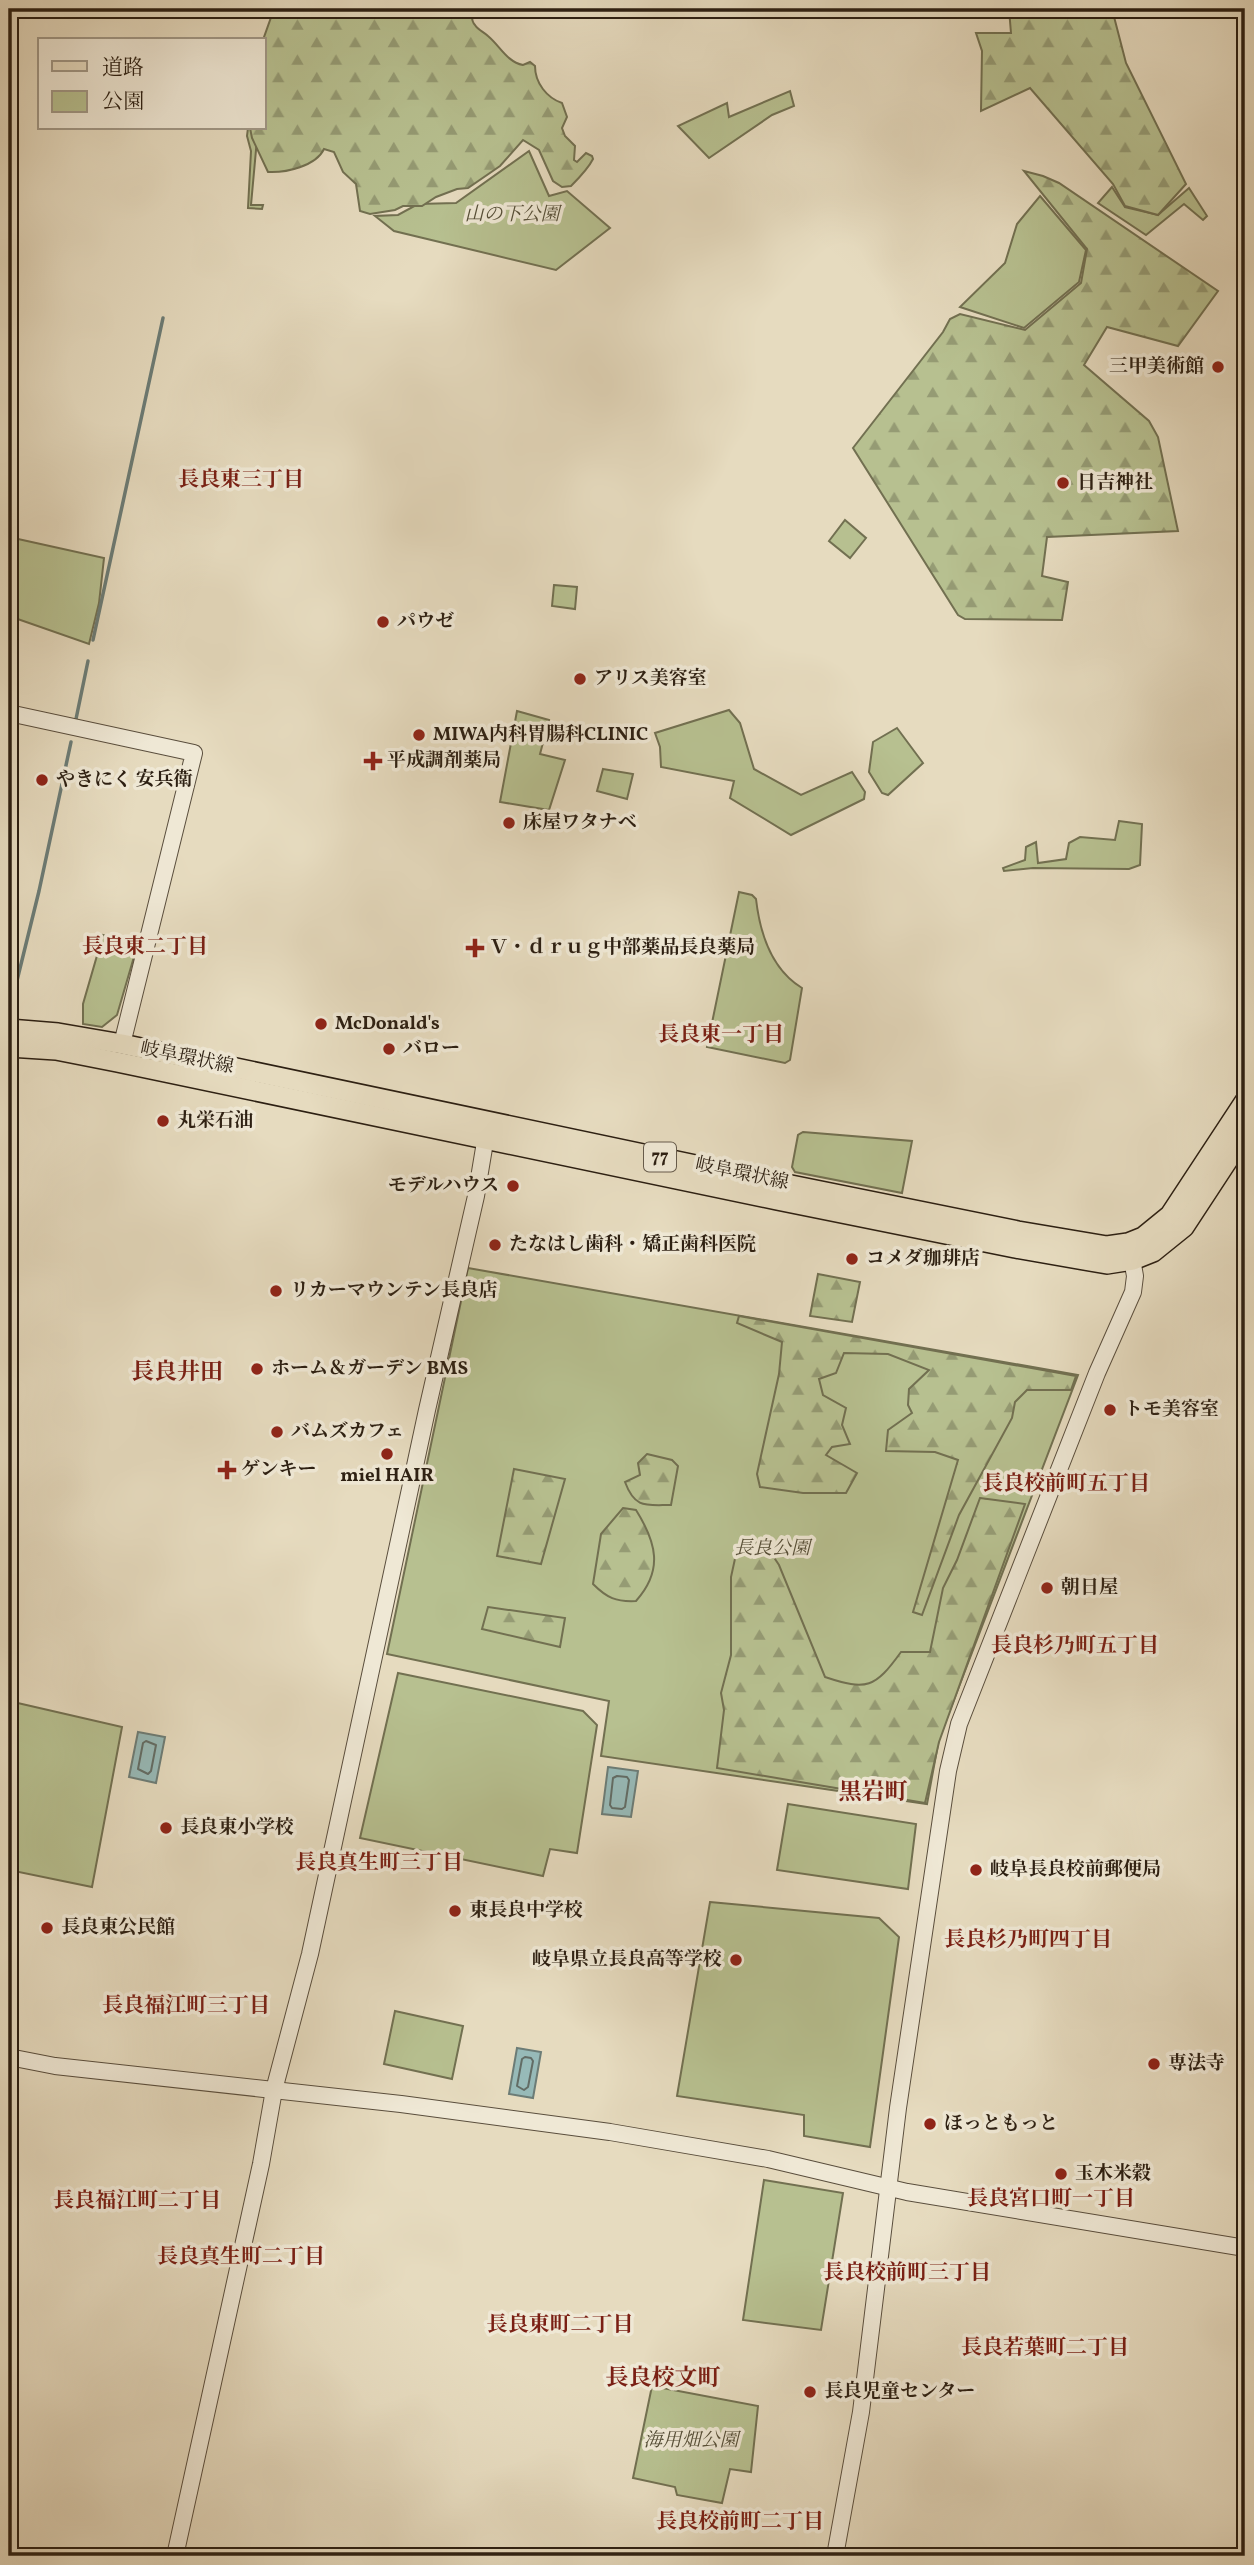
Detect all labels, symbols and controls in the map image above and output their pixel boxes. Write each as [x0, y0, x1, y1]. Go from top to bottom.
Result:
legend [38, 38, 266, 130]
text: 道路 [102, 54, 144, 83]
text: 公園 [102, 88, 144, 117]
park label: 山の下公園 [464, 202, 562, 228]
place label: 三甲美術館 [1109, 354, 1204, 380]
marker: 三甲美術館 [1210, 359, 1226, 375]
district label: 長良東三丁目 [178, 466, 304, 495]
place label: 日吉神社 [1077, 470, 1153, 496]
marker: 日吉神社 [1055, 475, 1071, 491]
place label: パウゼ [397, 609, 454, 635]
marker: パウゼ [375, 614, 391, 630]
place label: アリス美容室 [594, 666, 707, 692]
marker: アリス美容室 [572, 671, 588, 687]
place label: MIWA内科胃腸科CLINIC [433, 722, 648, 748]
marker: MIWA内科胃腸科CLINIC [411, 727, 427, 743]
place label: 平成調剤薬局 [387, 748, 501, 774]
marker: 平成調剤薬局 [365, 753, 381, 769]
place label: やきにく 安兵衛 [56, 767, 193, 793]
marker: やきにく 安兵衛 [34, 772, 50, 788]
place label: 床屋ワタナベ [523, 810, 637, 836]
marker: 床屋ワタナベ [501, 815, 517, 831]
district label: 長良東二丁目 [82, 933, 208, 962]
place label: Ｖ・ｄｒｕｇ中部薬品長良薬局 [489, 935, 755, 961]
marker: Ｖ・ｄｒｕｇ中部薬品長良薬局 [467, 940, 483, 956]
place label: McDonald's [335, 1011, 440, 1037]
marker: McDonald's [313, 1016, 329, 1032]
district label: 長良東一丁目 [658, 1021, 784, 1050]
street label: 岐阜環状線 [138, 1035, 236, 1081]
place label: バロー [403, 1036, 460, 1062]
marker: バロー [381, 1041, 397, 1057]
place label: 丸栄石油 [177, 1108, 253, 1134]
marker: 丸栄石油 [155, 1113, 171, 1129]
road number: 77 [644, 1142, 676, 1172]
street label: 岐阜環状線 [693, 1151, 791, 1197]
place label: モデルハウス [388, 1173, 499, 1199]
marker: モデルハウス [505, 1178, 521, 1194]
place label: たなはし歯科・矯正歯科医院 [509, 1232, 756, 1258]
marker: たなはし歯科・矯正歯科医院 [487, 1237, 503, 1253]
place label: コメダ珈琲店 [866, 1246, 980, 1272]
marker: コメダ珈琲店 [844, 1251, 860, 1267]
place label: リカーマウンテン長良店 [290, 1278, 498, 1304]
marker: リカーマウンテン長良店 [268, 1283, 284, 1299]
place label: ホーム＆ガーデン BMS [271, 1356, 468, 1382]
district label: 長良井田 [131, 1357, 223, 1389]
marker: ホーム＆ガーデン BMS [249, 1361, 265, 1377]
place label: トモ美容室 [1124, 1397, 1219, 1423]
marker: トモ美容室 [1102, 1402, 1118, 1418]
place label: バムズカフェ [291, 1419, 404, 1445]
marker: バムズカフェ [269, 1424, 285, 1440]
marker: miel HAIR [379, 1446, 395, 1462]
place label: ゲンキー [241, 1457, 317, 1483]
marker: ゲンキー [219, 1462, 235, 1478]
place label: miel HAIR [340, 1463, 434, 1489]
district label: 長良校前町五丁目 [982, 1470, 1150, 1499]
park label: 長良公園 [734, 1536, 813, 1562]
place label: 朝日屋 [1061, 1575, 1118, 1601]
marker: 朝日屋 [1039, 1580, 1055, 1596]
district label: 長良杉乃町五丁目 [991, 1632, 1159, 1661]
district label: 黒岩町 [839, 1777, 908, 1809]
place label: 長良東小学校 [180, 1815, 294, 1841]
marker: 長良東小学校 [158, 1820, 174, 1836]
district label: 長良真生町三丁目 [295, 1849, 463, 1878]
place label: 岐阜長良校前郵便局 [990, 1857, 1161, 1883]
marker: 岐阜長良校前郵便局 [968, 1862, 984, 1878]
place label: 東長良中学校 [469, 1898, 583, 1924]
marker: 東長良中学校 [447, 1903, 463, 1919]
place label: 長良東公民館 [61, 1915, 175, 1941]
marker: 長良東公民館 [39, 1920, 55, 1936]
district label: 長良杉乃町四丁目 [944, 1926, 1112, 1955]
place label: 岐阜県立長良高等学校 [532, 1947, 722, 1973]
marker: 岐阜県立長良高等学校 [728, 1952, 744, 1968]
district label: 長良福江町三丁目 [102, 1992, 270, 2021]
place label: 専法寺 [1168, 2051, 1225, 2077]
marker: 専法寺 [1146, 2056, 1162, 2072]
place label: ほっともっと [944, 2111, 1058, 2137]
marker: ほっともっと [922, 2116, 938, 2132]
place label: 玉木米穀 [1075, 2161, 1151, 2187]
marker: 玉木米穀 [1053, 2166, 1069, 2182]
district label: 長良宮口町一丁目 [967, 2185, 1135, 2214]
district label: 長良福江町二丁目 [53, 2187, 221, 2216]
district label: 長良真生町二丁目 [157, 2243, 325, 2272]
district label: 長良校前町三丁目 [823, 2259, 991, 2288]
district label: 長良東町二丁目 [487, 2311, 634, 2340]
district label: 長良若葉町二丁目 [961, 2334, 1129, 2363]
district label: 長良校文町 [606, 2363, 721, 2395]
place label: 長良児童センター [824, 2379, 975, 2405]
marker: 長良児童センター [802, 2384, 818, 2400]
park label: 海用畑公園 [643, 2428, 741, 2454]
district label: 長良校前町二丁目 [656, 2508, 824, 2537]

